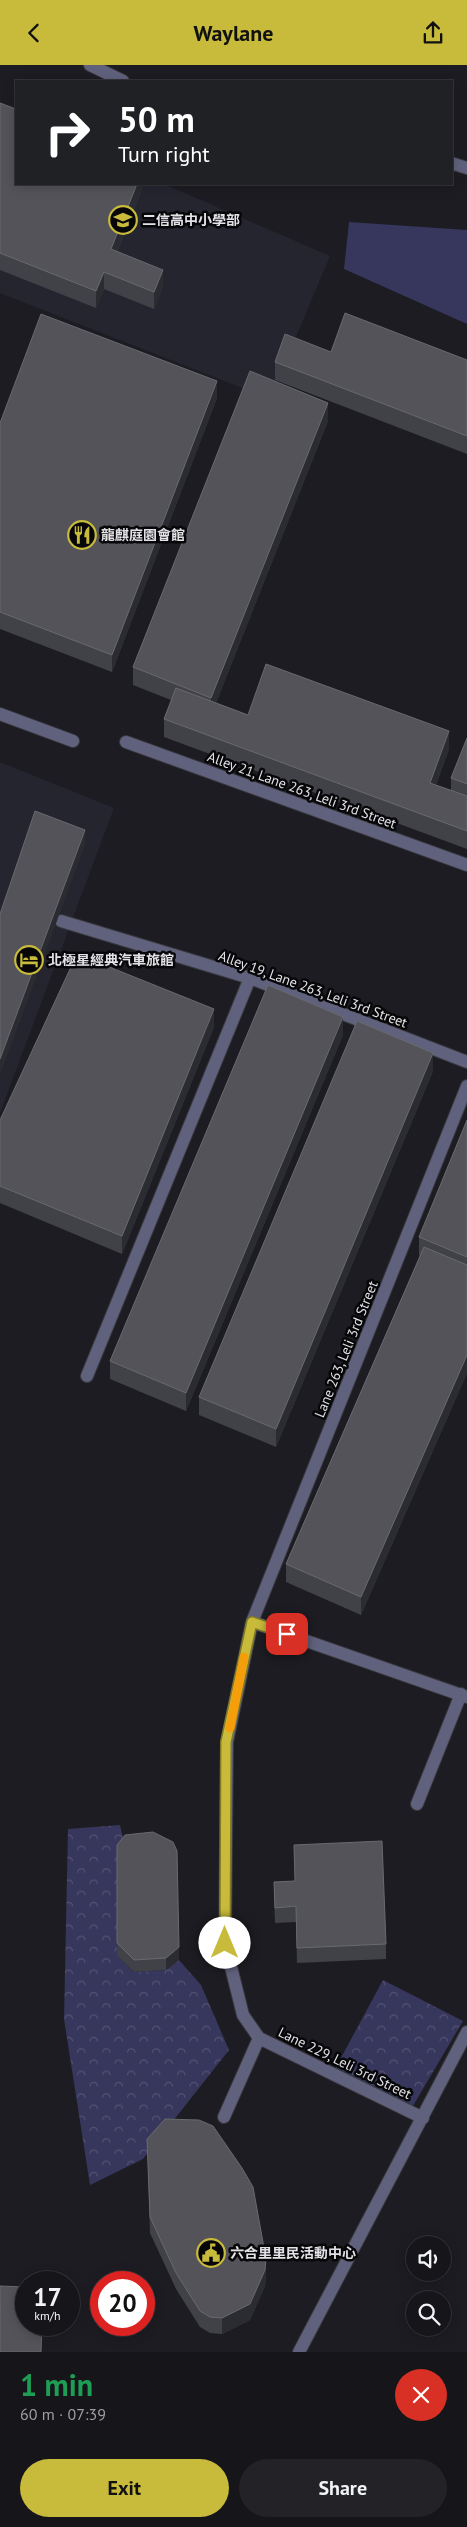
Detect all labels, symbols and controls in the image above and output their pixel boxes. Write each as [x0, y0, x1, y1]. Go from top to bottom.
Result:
icon: back [20, 19, 48, 47]
text: Waylane [194, 19, 273, 47]
icon: share [419, 19, 447, 47]
text: 50 m [118, 96, 195, 142]
icon: right [35, 100, 100, 165]
text: Turn right [118, 140, 210, 168]
school or university icon: 二信高中小學部 [108, 205, 138, 235]
place label: 二信高中小學部 [142, 211, 240, 229]
restaurant icon: 龍麒庭園會館 [67, 520, 97, 550]
place label: 龍麒庭園會館 [101, 526, 185, 544]
street label: Alley 21, Lane 263, Leli 3rd Street [205, 747, 399, 833]
hotel icon: 北極星經典汽車旅館 [14, 945, 44, 975]
street label: Alley 19, Lane 263, Leli 3rd Street [216, 946, 410, 1032]
place label: 北極星經典汽車旅館 [48, 951, 174, 969]
street label: Lane 263, Leli 3rd Street [310, 1278, 382, 1420]
pin [266, 1613, 308, 1655]
icon: arrive [273, 1620, 301, 1648]
position arrow [198, 1916, 250, 1968]
street label: Lane 229, Leli 3rd Street [276, 2023, 415, 2103]
map controls [406, 2236, 451, 2336]
button: sound [406, 2236, 451, 2281]
public building icon: 六合里里民活動中心 [196, 2238, 226, 2268]
place label: 六合里里民活動中心 [230, 2244, 356, 2262]
speed limit sign: 20 [90, 2271, 155, 2336]
text: 17 [33, 2281, 62, 2313]
button: search [406, 2291, 451, 2336]
text: km/h [34, 2308, 61, 2323]
text: 1 min [20, 2365, 93, 2404]
button: close [395, 2369, 447, 2421]
text: 60 m · 07:39 [20, 2404, 106, 2424]
button: Exit [20, 2459, 229, 2517]
button: Share [239, 2459, 447, 2517]

